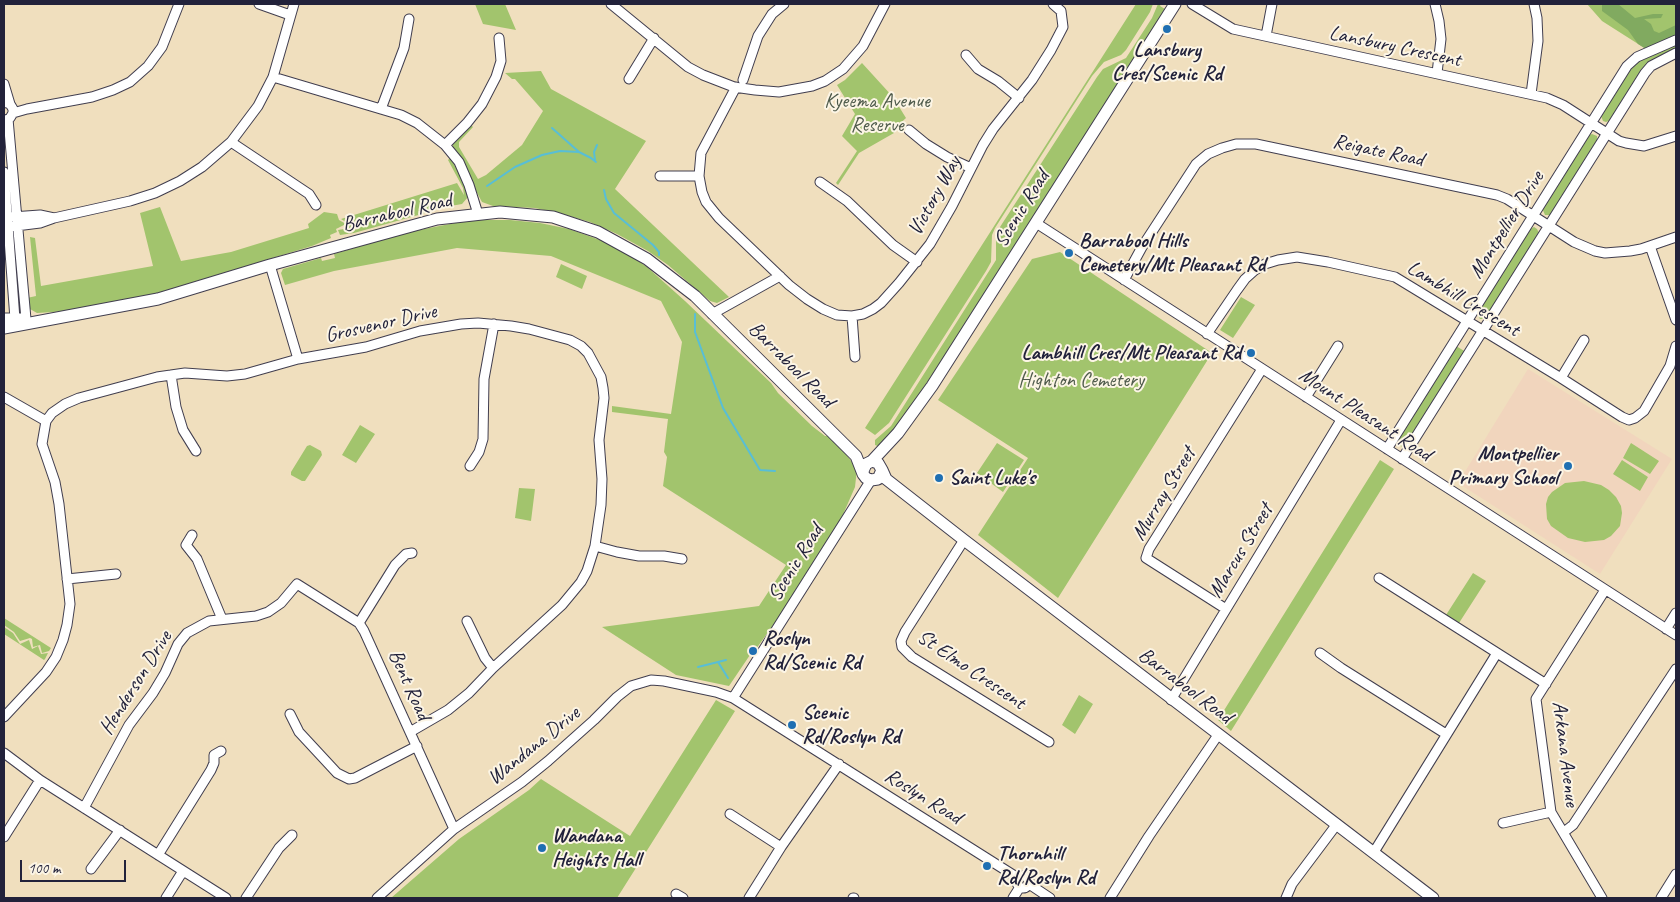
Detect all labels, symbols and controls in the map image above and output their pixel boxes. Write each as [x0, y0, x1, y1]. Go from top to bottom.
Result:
street label: Lansbury Crescent [1327, 21, 1463, 73]
marker: Lansbury Cres/Scenic Rd [1161, 23, 1173, 35]
place label: Lansbury Cres/Scenic Rd [1112, 37, 1222, 87]
park label: Kyeema Avenue Reserve [824, 88, 930, 138]
street label: Reigate Road [1330, 129, 1426, 173]
street label: Victory Way [903, 152, 967, 240]
street label: Scenic Road [989, 166, 1055, 252]
street label: Montpellier Drive [1464, 167, 1550, 283]
street label: Barrabool Road [340, 188, 454, 238]
place label: Barrabool Hills Cemetery/Mt Pleasant Rd [1079, 228, 1265, 278]
marker: Barrabool Hills Cemetery/Mt Pleasant Rd [1063, 247, 1075, 259]
street label: Lambhill Crescent [1402, 255, 1524, 343]
street label: Grosvenor Drive [323, 299, 439, 349]
street label: Barrabool Road [743, 317, 839, 413]
place label: Lambhill Cres/Mt Pleasant Rd [1022, 340, 1241, 366]
marker: Lambhill Cres/Mt Pleasant Rd [1245, 347, 1257, 359]
street label: Mount Pleasant Road [1294, 363, 1436, 467]
park label: Highton Cemetery [1018, 367, 1144, 393]
place label: Montpellier Primary School [1449, 441, 1558, 491]
street label: Murray Street [1126, 443, 1202, 545]
marker: Montpellier Primary School [1562, 460, 1574, 472]
place label: Saint Luke's [949, 465, 1035, 491]
marker: Saint Luke's [933, 472, 945, 484]
street label: Marcus Street [1203, 500, 1279, 602]
street label: Scenic Road [763, 520, 829, 606]
street label: St Elmo Crescent [912, 625, 1030, 715]
street label: Henderson Drive [94, 626, 178, 740]
place label: Roslyn Rd/Scenic Rd [763, 626, 861, 676]
street label: Barrabool Road [1133, 642, 1237, 730]
marker: Roslyn Rd/Scenic Rd [747, 645, 759, 657]
street label: Bent Road [382, 646, 436, 724]
place label: Scenic Rd/Roslyn Rd [802, 700, 900, 750]
street label: Arkana Avenue [1546, 700, 1584, 808]
street label: Wandana Drive [483, 701, 585, 791]
marker: Scenic Rd/Roslyn Rd [786, 719, 798, 731]
street label: Roslyn Road [880, 764, 966, 830]
place label: Wandana Heights Hall [552, 823, 641, 873]
place label: Thornhill Rd/Roslyn Rd [997, 841, 1095, 891]
marker: Wandana Heights Hall [536, 842, 548, 854]
scale bar [22, 850, 129, 882]
text: 100 m [28, 859, 60, 878]
marker: Thornhill Rd/Roslyn Rd [981, 860, 993, 872]

